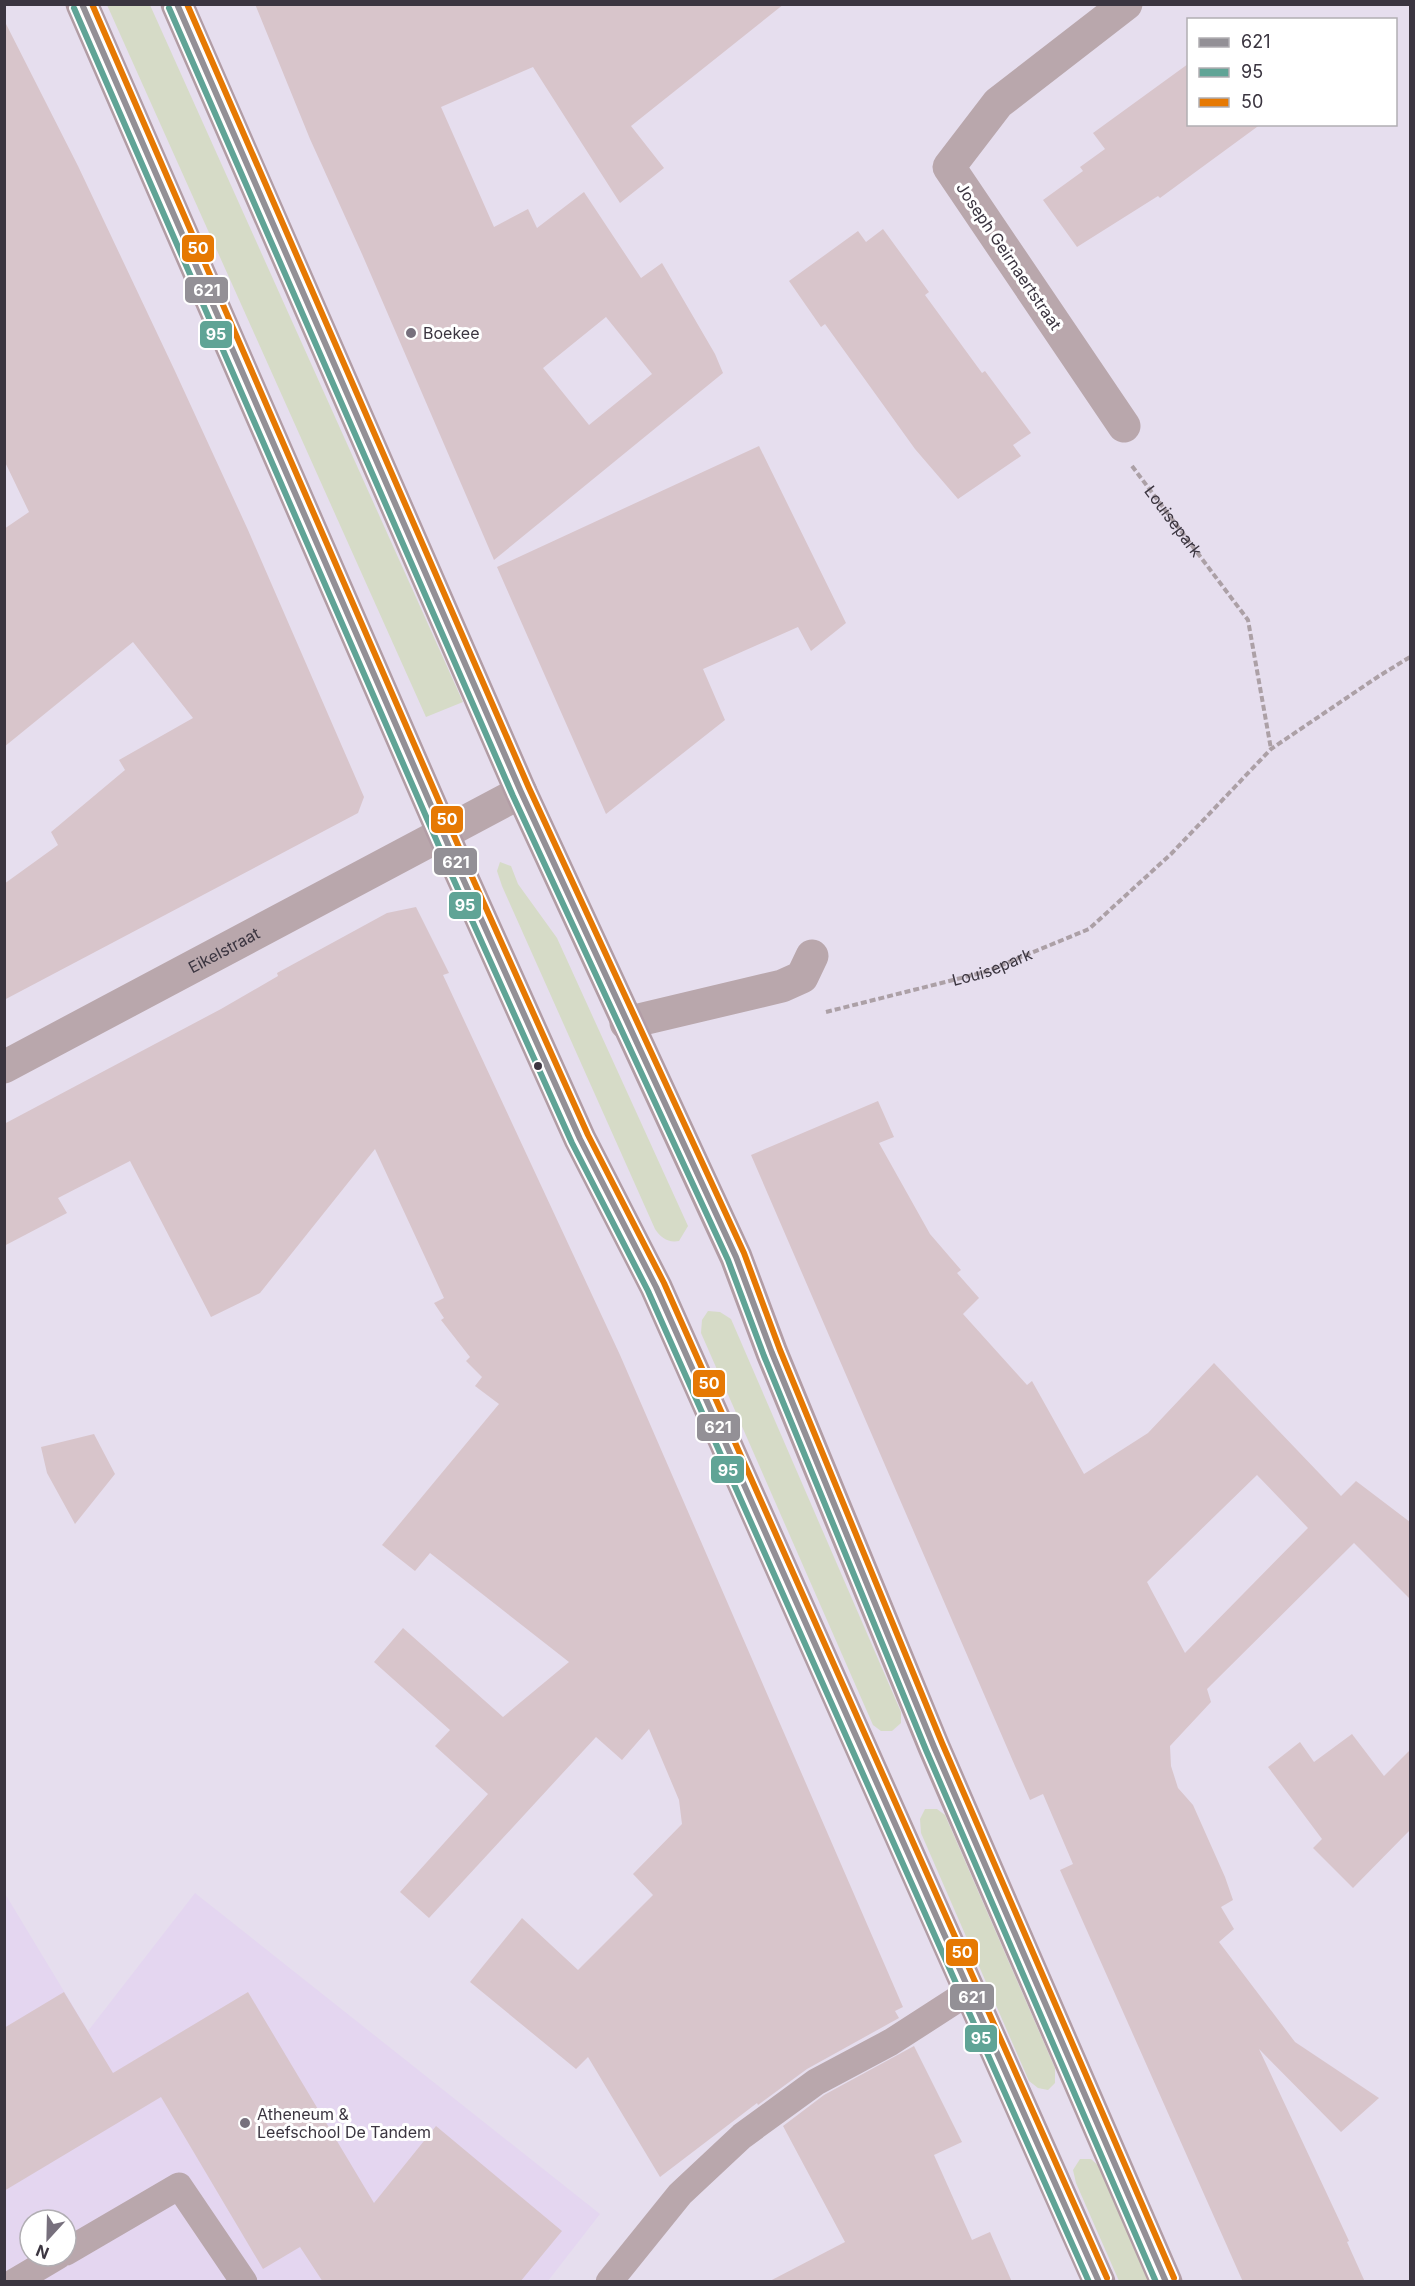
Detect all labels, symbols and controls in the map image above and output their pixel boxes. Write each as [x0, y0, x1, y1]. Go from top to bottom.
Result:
legend [1187, 18, 1397, 126]
text: 621 [1241, 31, 1270, 52]
text: 95 [1241, 61, 1263, 82]
text: 50 [1241, 91, 1263, 112]
street label: Joseph Geirnaertstraat [952, 178, 1066, 334]
line badge: 50 [181, 234, 215, 263]
text: 50 [187, 238, 209, 258]
line badge: 621 [184, 276, 229, 304]
text: 621 [193, 280, 221, 300]
line badge: 95 [199, 320, 233, 349]
place label: Boekee [423, 323, 479, 343]
text: 95 [206, 324, 226, 344]
marker: Boekee [404, 326, 418, 340]
street label: Louisepark [1140, 482, 1207, 561]
line badge: 50 [430, 805, 464, 834]
text: 50 [436, 809, 458, 829]
line badge: 621 [433, 847, 478, 876]
text: 621 [442, 852, 470, 872]
line badge: 95 [448, 891, 482, 920]
text: 95 [455, 895, 475, 915]
street label: Eikelstraat [185, 923, 263, 977]
street label: Louisepark [950, 944, 1035, 990]
unlabelled marker [532, 1060, 544, 1072]
line badge: 50 [692, 1369, 726, 1398]
text: 50 [698, 1373, 720, 1393]
line badge: 621 [696, 1413, 741, 1442]
text: 621 [704, 1417, 732, 1437]
line badge: 95 [710, 1455, 745, 1484]
text: 95 [718, 1460, 738, 1480]
line badge: 50 [945, 1938, 979, 1967]
text: 50 [951, 1942, 973, 1962]
line badge: 621 [949, 1983, 995, 2011]
text: 621 [958, 1987, 986, 2007]
line badge: 95 [964, 2024, 998, 2053]
text: 95 [971, 2028, 991, 2048]
place label: Atheneum & Leefschool De Tandem [257, 2104, 431, 2142]
marker: Atheneum & Leefschool De Tandem [238, 2116, 252, 2130]
north arrow [18, 2208, 78, 2268]
text: N [33, 2240, 52, 2263]

